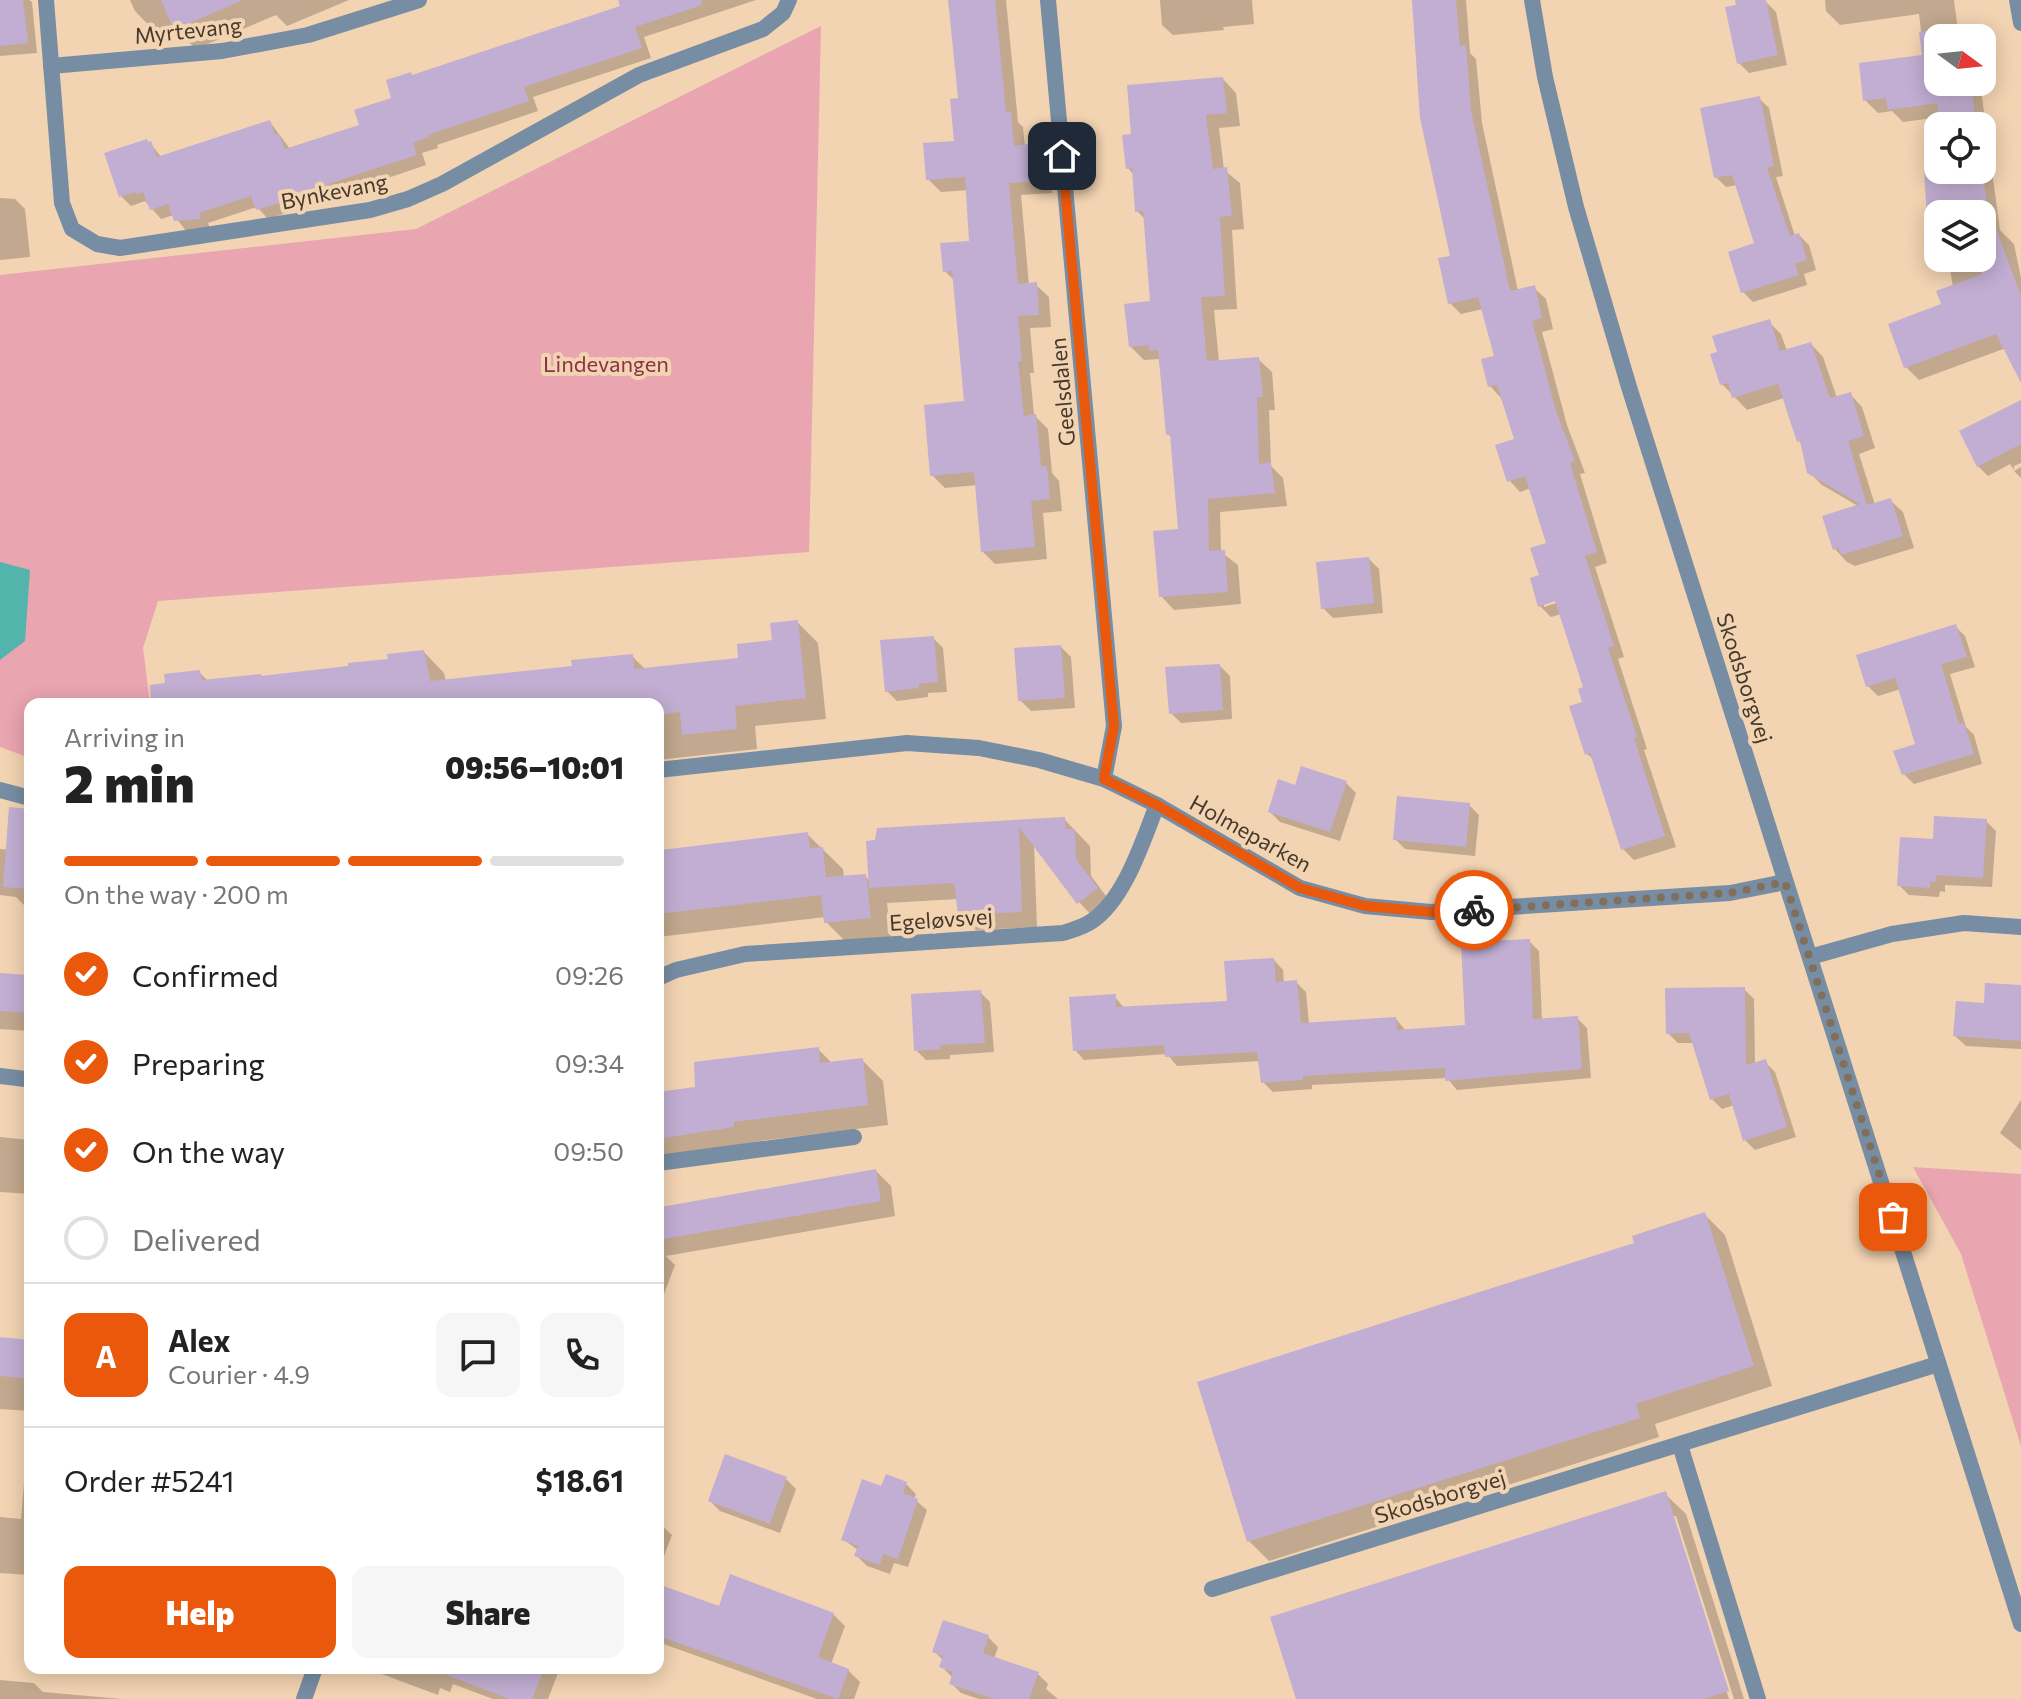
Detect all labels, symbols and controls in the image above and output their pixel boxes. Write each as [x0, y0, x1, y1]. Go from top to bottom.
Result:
street label: Myrtevang [133, 11, 243, 49]
north arrow [1924, 24, 1996, 96]
map controls [1924, 24, 1996, 272]
button: locate [1924, 112, 1996, 184]
pin [1028, 122, 1096, 190]
icon: home [1040, 134, 1084, 178]
street label: Bynkevang [278, 167, 390, 215]
button: layers [1924, 200, 1996, 272]
street label: Geelsdalen [1044, 337, 1080, 447]
park label: Lindevangen [543, 350, 669, 377]
street label: Skodsborgvej [1711, 610, 1779, 746]
text: Arriving in [64, 721, 185, 752]
text: 09:56–10:01 [445, 748, 624, 785]
text: 2 min [64, 750, 195, 814]
street label: Holmeparken [1185, 788, 1317, 878]
courier [1434, 870, 1514, 950]
text: On the way · 200 m [64, 878, 289, 909]
icon: bike [1452, 888, 1496, 932]
street label: Egeløvsvej [888, 902, 994, 936]
icon: check [64, 952, 108, 996]
text: Confirmed [132, 956, 279, 993]
text: 09:26 [555, 959, 624, 990]
icon: check [64, 1040, 108, 1084]
text: Preparing [132, 1044, 265, 1081]
text: 09:34 [555, 1047, 624, 1078]
icon: check [64, 1128, 108, 1172]
text: On the way [132, 1132, 285, 1169]
text: 09:50 [553, 1135, 624, 1166]
pin [1859, 1183, 1927, 1251]
icon: bag [1871, 1195, 1915, 1239]
text: Delivered [132, 1220, 261, 1257]
button: chat [436, 1313, 520, 1397]
button: phone [540, 1313, 624, 1397]
text: Alex [168, 1321, 231, 1358]
text: A [95, 1337, 117, 1374]
text: Courier · 4.9 [168, 1358, 310, 1389]
text: Order #5241 [64, 1461, 235, 1498]
text: $18.61 [535, 1461, 624, 1498]
street label: Skodsborgvej [1371, 1463, 1509, 1529]
button: Help [64, 1566, 336, 1658]
button: Share [352, 1566, 624, 1658]

